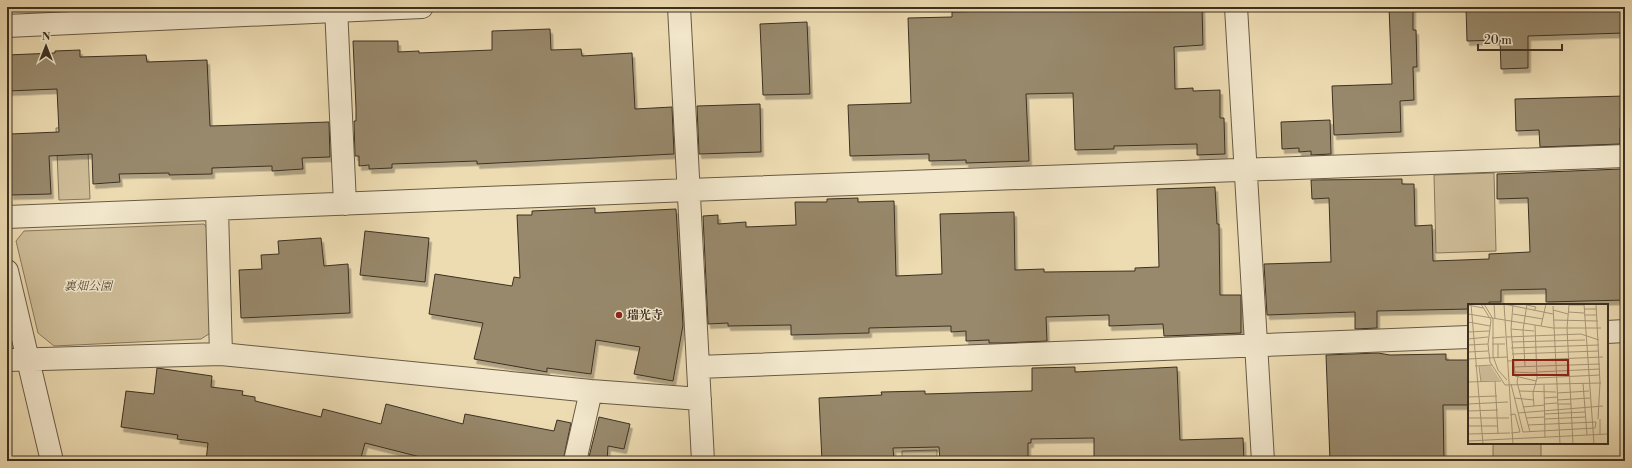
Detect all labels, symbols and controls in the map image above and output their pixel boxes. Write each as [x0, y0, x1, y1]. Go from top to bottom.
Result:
north arrow [26, 26, 66, 66]
scale bar [1478, 26, 1562, 52]
text: N [42, 30, 51, 44]
text: 20 m [1484, 33, 1512, 48]
park label: 裏畑公園 [64, 279, 114, 294]
inset map [1468, 304, 1608, 444]
place label: 瑞光寺 [627, 308, 663, 323]
marker: 瑞光寺 [614, 310, 624, 320]

